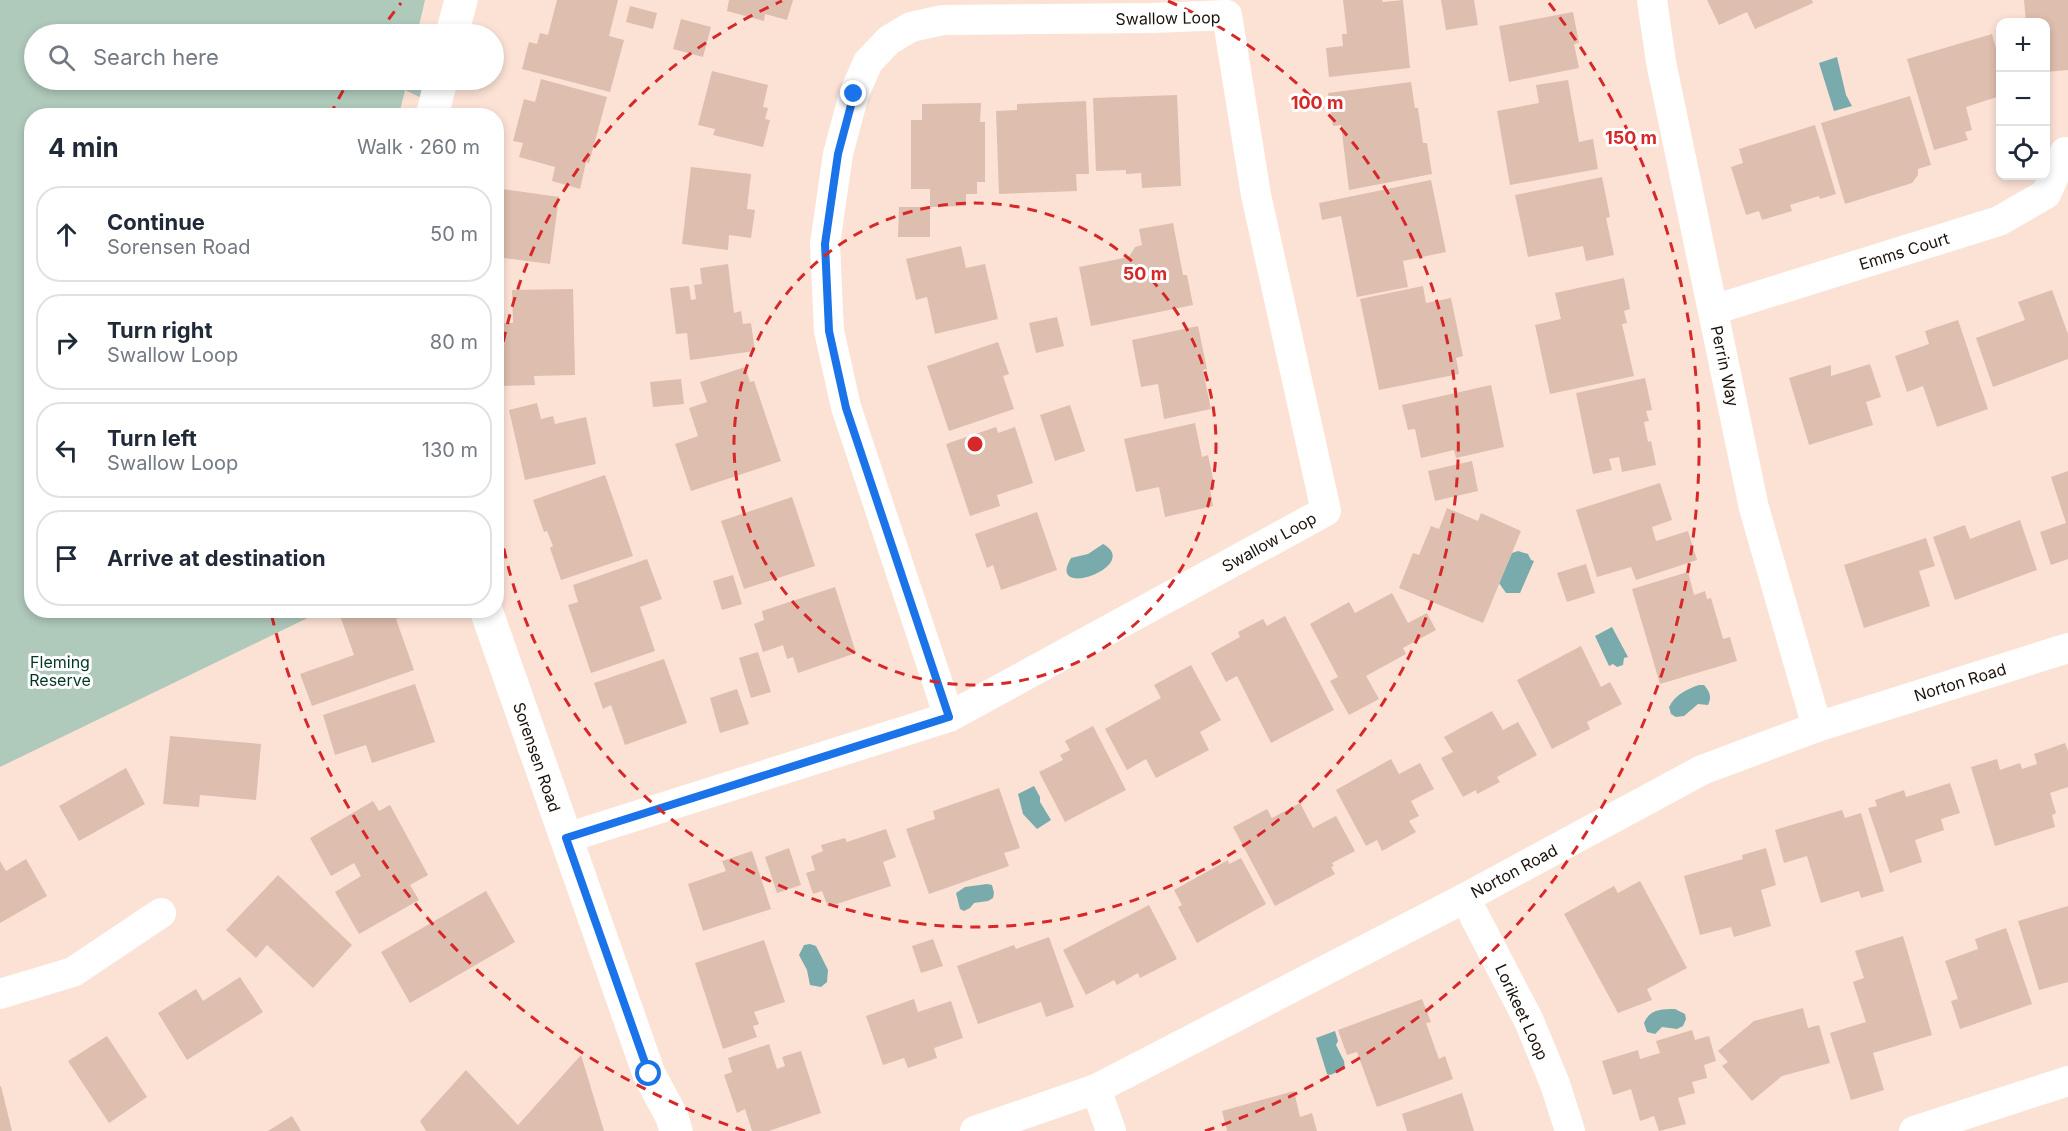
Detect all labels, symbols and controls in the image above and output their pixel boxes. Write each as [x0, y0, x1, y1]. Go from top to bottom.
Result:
street label: Swallow Loop [1115, 7, 1221, 29]
map controls [1996, 18, 2050, 180]
button: + [1996, 18, 2050, 72]
search box [24, 24, 504, 90]
icon: search [45, 41, 78, 74]
text: Search here [93, 44, 219, 70]
button: − [1996, 72, 2050, 126]
route end [840, 80, 866, 106]
text: 100 m [1291, 92, 1343, 113]
button: locate [1996, 126, 2050, 180]
text: 150 m [1605, 127, 1657, 148]
text: 4 min [48, 132, 119, 163]
text: Walk · 260 m [357, 135, 480, 159]
text: Continue [107, 209, 205, 235]
icon: ahead [50, 218, 83, 251]
text: 50 m [430, 222, 478, 246]
street label: Emms Court [1857, 228, 1951, 274]
text: Sorensen Road [107, 235, 250, 259]
text: 50 m [1123, 263, 1167, 284]
text: Turn right [107, 317, 213, 343]
street label: Perrin Way [1707, 324, 1743, 408]
icon: right [50, 326, 83, 359]
text: 80 m [430, 330, 478, 354]
text: Swallow Loop [107, 343, 238, 367]
text: Turn left [107, 425, 197, 451]
icon: left [50, 434, 83, 467]
centre of rings [965, 434, 985, 454]
text: 130 m [422, 438, 478, 462]
text: Swallow Loop [107, 451, 238, 475]
street label: Swallow Loop [1218, 508, 1320, 576]
icon: arrive [50, 542, 83, 575]
text: Arrive at destination [107, 545, 326, 571]
park label: Fleming Reserve [29, 652, 91, 690]
street label: Norton Road [1912, 659, 2008, 705]
street label: Sorensen Road [509, 700, 565, 814]
street label: Norton Road [1467, 840, 1561, 902]
street label: Lorikeet Loop [1491, 961, 1553, 1063]
route start [635, 1060, 661, 1086]

